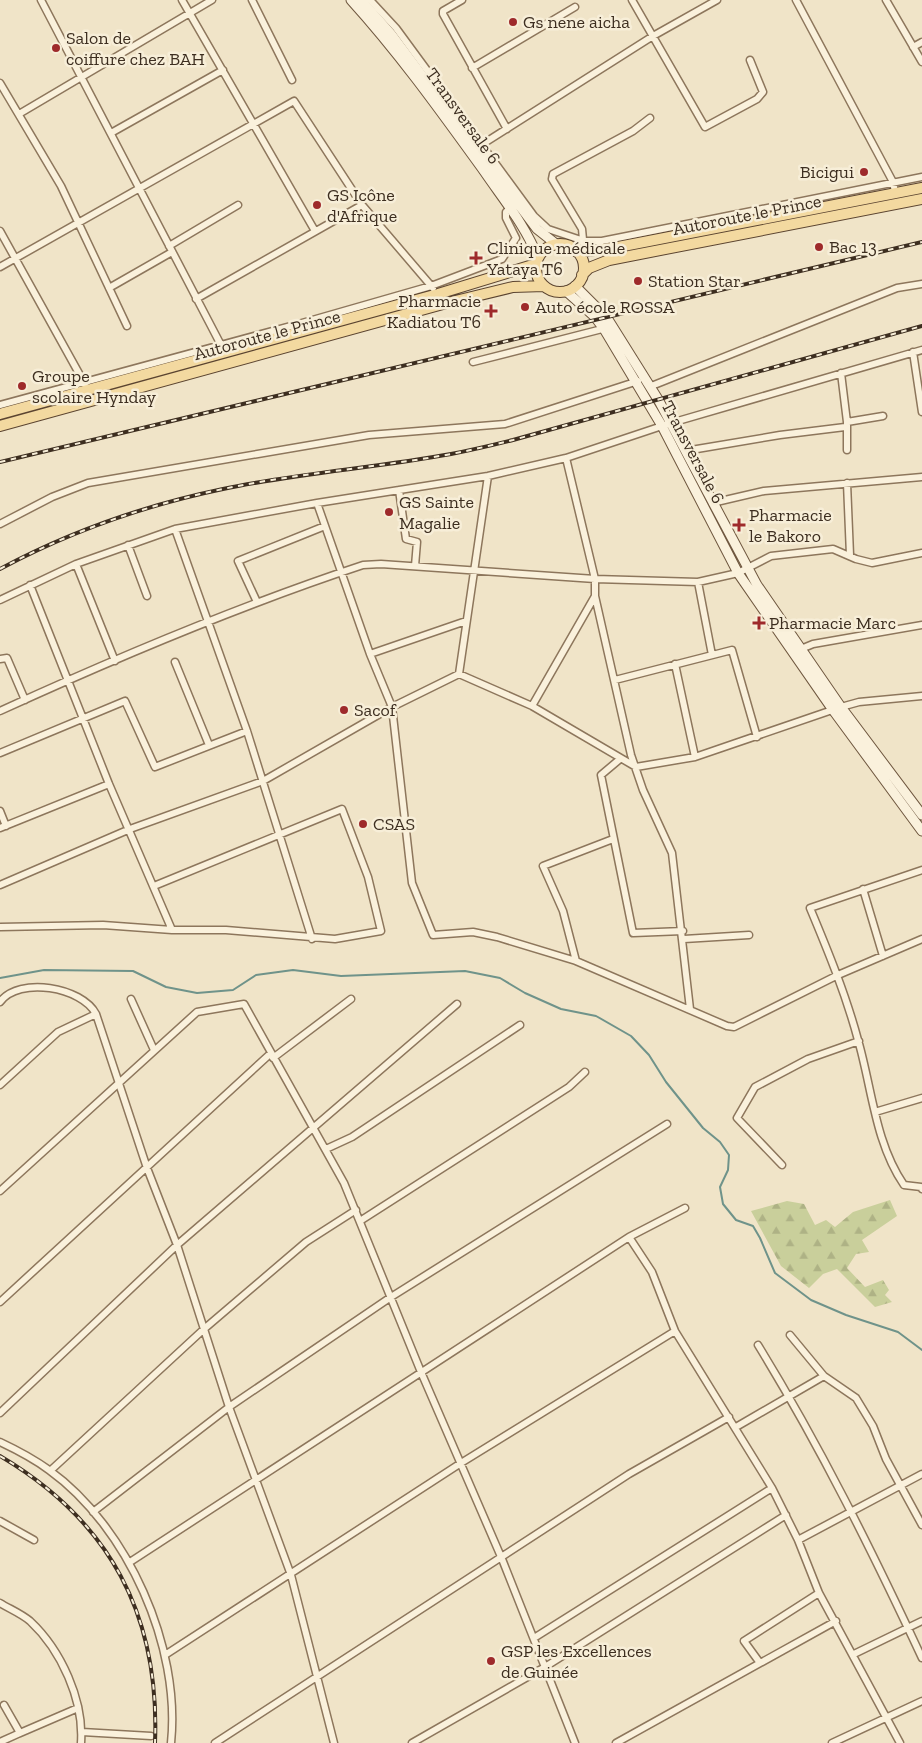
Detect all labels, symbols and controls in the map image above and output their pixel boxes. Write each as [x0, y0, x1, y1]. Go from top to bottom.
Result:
place label: Gs nene aicha [523, 11, 630, 33]
marker: Gs nene aicha [507, 16, 519, 28]
place label: Salon de coiffure chez BAH [66, 27, 205, 70]
marker: Salon de coiffure chez BAH [50, 42, 62, 54]
street label: Transversale 6 [421, 64, 505, 168]
place label: Bicigui [800, 161, 854, 183]
marker: Bicigui [858, 166, 870, 178]
place label: GS Icône d'Afrique [327, 184, 397, 227]
street label: Autoroute le Prince [671, 190, 823, 240]
marker: GS Icône d'Afrique [311, 199, 323, 211]
place label: Bac 13 [829, 236, 877, 258]
place label: Clinique médicale Yataya T6 [486, 237, 625, 280]
marker: Bac 13 [813, 241, 825, 253]
marker: Clinique médicale Yataya T6 [469, 251, 483, 265]
place label: Station Star [648, 270, 741, 292]
marker: Station Star [632, 275, 644, 287]
place label: Pharmacie Kadiatou T6 [387, 290, 481, 333]
place label: Auto école ROSSA [535, 296, 675, 318]
marker: Auto école ROSSA [519, 301, 531, 313]
street label: Autoroute le Prince [191, 305, 343, 365]
marker: Pharmacie Kadiatou T6 [485, 305, 497, 317]
place label: Groupe scolaire Hynday [32, 365, 157, 408]
marker: Groupe scolaire Hynday [16, 380, 28, 392]
street label: Transversale 6 [657, 397, 729, 507]
place label: GS Sainte Magalie [399, 491, 474, 534]
place label: Pharmacie le Bakoro [749, 504, 832, 547]
marker: GS Sainte Magalie [383, 506, 395, 518]
marker: Pharmacie le Bakoro [733, 519, 745, 531]
place label: Pharmacie Marc [769, 612, 896, 634]
marker: Pharmacie Marc [753, 617, 765, 629]
place label: Sacof [354, 699, 397, 721]
marker: Sacof [338, 704, 350, 716]
place label: CSAS [373, 813, 415, 835]
marker: CSAS [357, 818, 369, 830]
place label: GSP les Excellences de Guinée [501, 1640, 652, 1683]
marker: GSP les Excellences de Guinée [485, 1655, 497, 1667]

